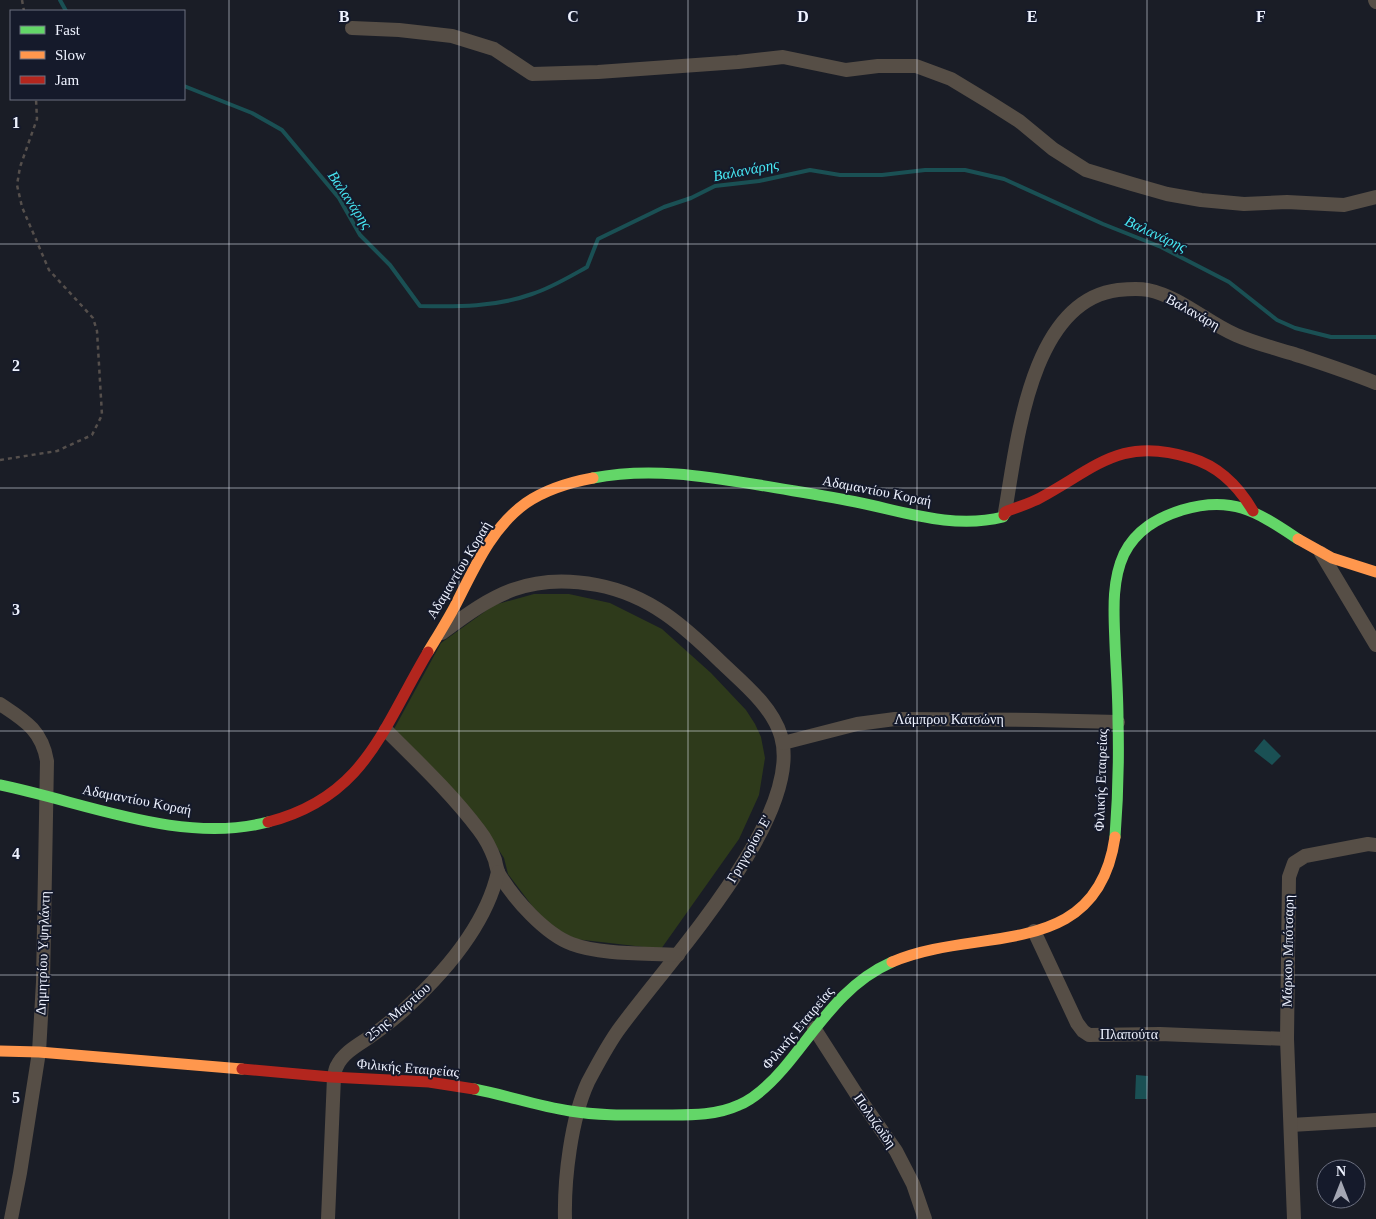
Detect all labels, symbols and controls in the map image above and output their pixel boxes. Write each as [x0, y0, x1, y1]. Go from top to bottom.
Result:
text: B [339, 8, 350, 25]
text: C [567, 8, 579, 25]
text: D [797, 8, 809, 25]
text: E [1027, 8, 1037, 25]
text: F [1256, 8, 1266, 25]
legend [10, 10, 185, 100]
text: Fast [55, 22, 81, 38]
text: Slow [55, 47, 86, 63]
text: Jam [55, 72, 79, 88]
text: 1 [12, 114, 20, 131]
water label: Βαλανάρης [712, 156, 781, 184]
water label: Βαλανάρης [325, 168, 376, 233]
water label: Βαλανάρης [1122, 213, 1190, 256]
street label: Βαλανάρη [1164, 291, 1222, 333]
text: 2 [12, 357, 20, 374]
street label: Αδαμαντίου Κοραή [821, 473, 933, 509]
street label: Αδαμαντίου Κοραή [424, 519, 494, 621]
text: 3 [12, 601, 20, 618]
street label: Λάμπρου Κατσώνη [894, 712, 1004, 727]
street label: Φιλικής Εταιρείας [1092, 728, 1110, 832]
street label: Αδαμαντίου Κοραή [81, 782, 193, 818]
street label: Γρηγορίου Ε' [724, 813, 774, 885]
text: 4 [12, 845, 20, 862]
street label: Δημητρίου Υψηλάντη [33, 891, 53, 1015]
street label: Μάρκου Μπότσαρη [1280, 895, 1296, 1007]
street label: 25ης Μαρτίου [363, 980, 433, 1044]
street label: Φιλικής Εταιρείας [759, 984, 837, 1072]
street label: Πλαπούτα [1100, 1027, 1159, 1042]
street label: Φιλικής Εταιρείας [356, 1056, 460, 1080]
text: 5 [12, 1089, 20, 1106]
street label: Πολυζωΐδη [851, 1091, 899, 1151]
north arrow [1316, 1159, 1366, 1209]
text: N [1336, 1164, 1346, 1179]

